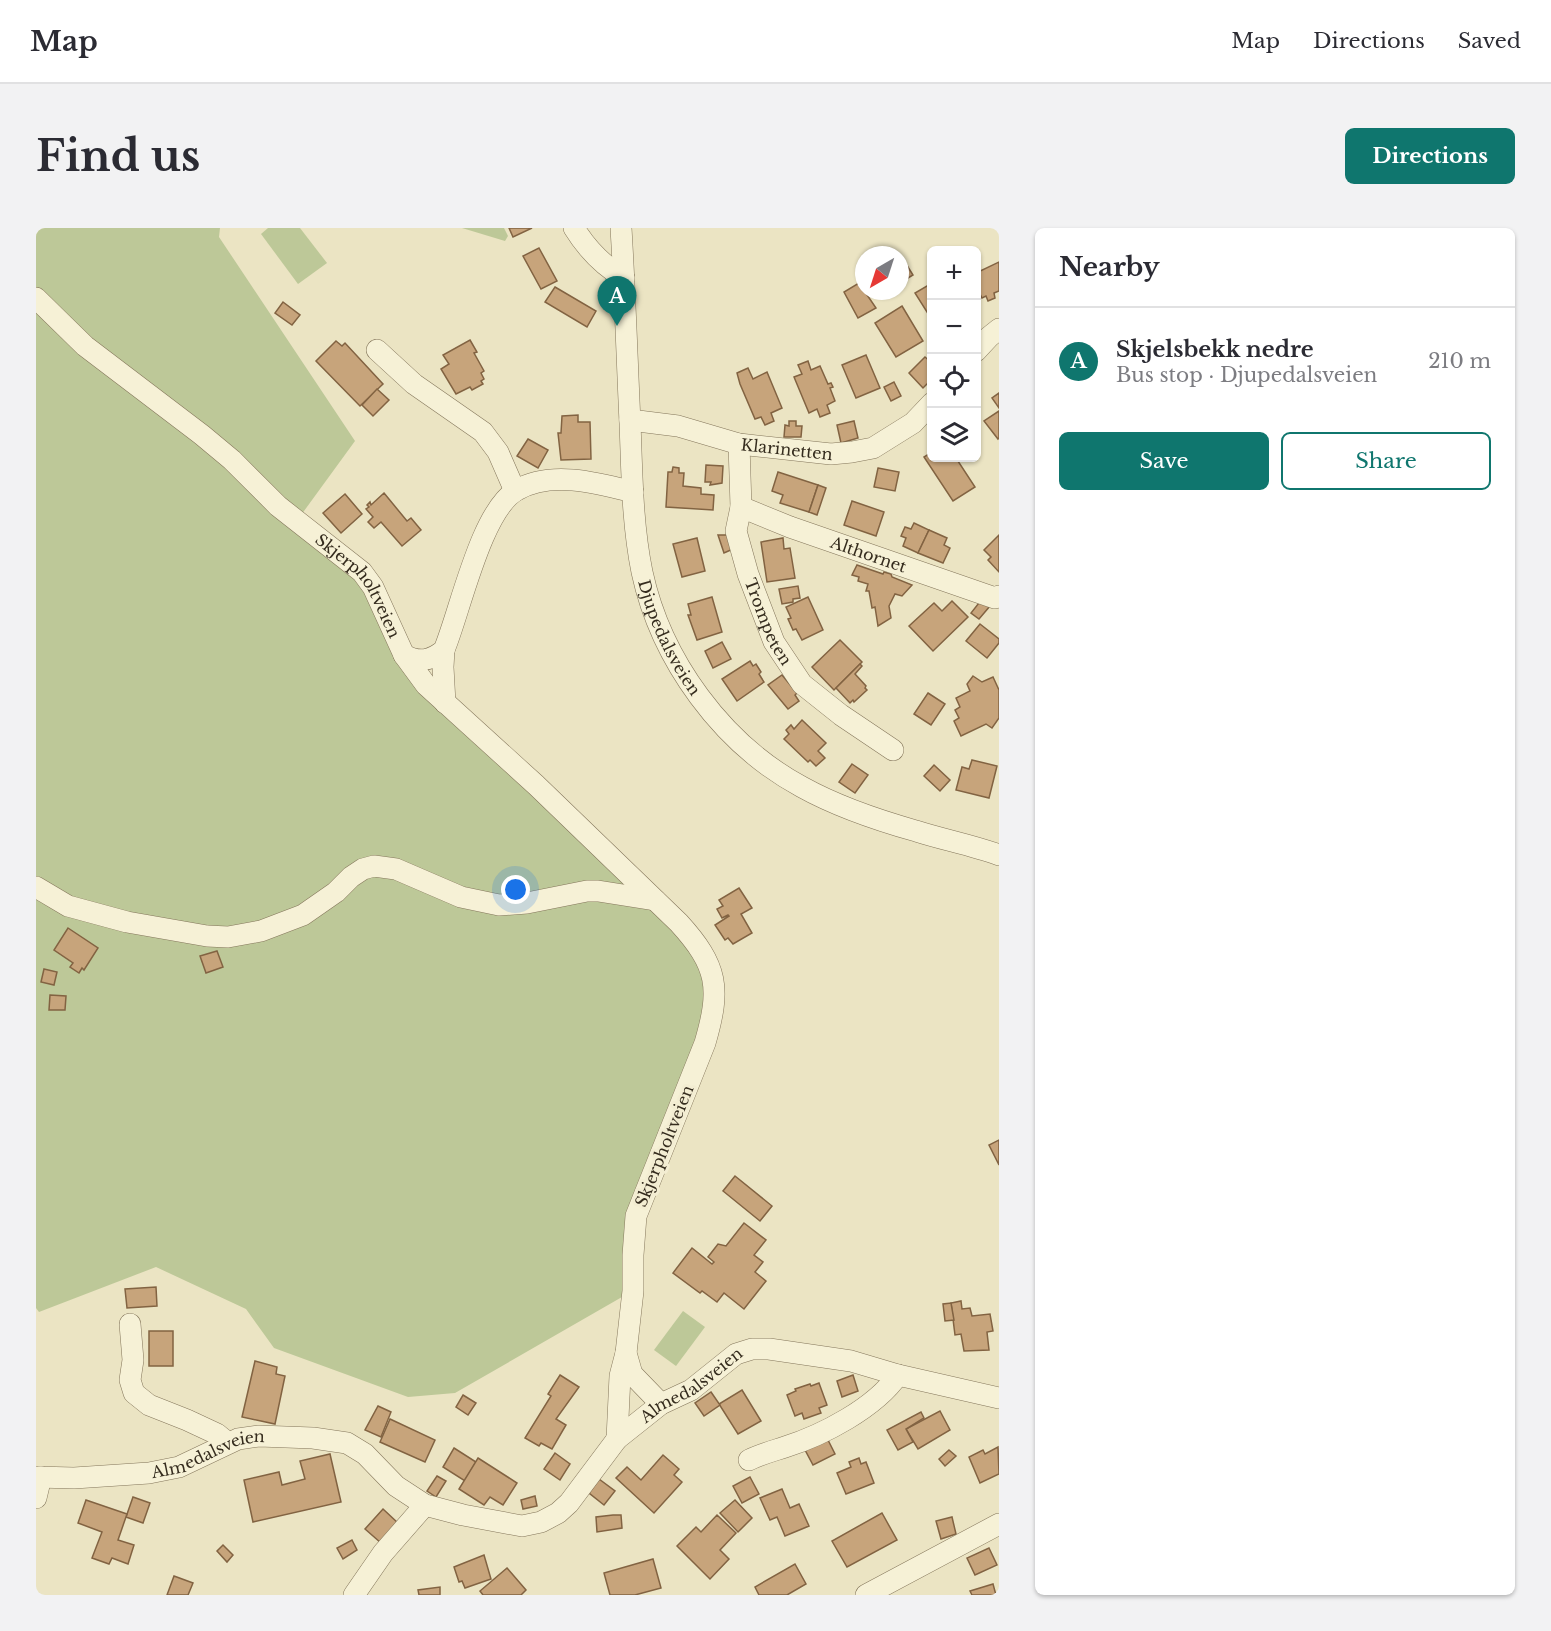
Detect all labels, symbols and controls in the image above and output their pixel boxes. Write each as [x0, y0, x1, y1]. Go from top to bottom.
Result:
text: Map [30, 24, 98, 59]
text: Map [1231, 28, 1280, 54]
text: Directions [1313, 28, 1425, 54]
text: Saved [1458, 28, 1521, 54]
button: Directions [1345, 128, 1515, 184]
text: Find us [36, 130, 200, 182]
north arrow [855, 246, 909, 300]
map controls [927, 246, 981, 462]
button: + [927, 246, 981, 300]
text: Nearby [1059, 251, 1160, 283]
pin: A [598, 276, 636, 326]
button: − [927, 300, 981, 354]
text: Skjelsbekk nedre [1116, 336, 1314, 363]
text: A [1070, 349, 1087, 373]
text: 210 m [1428, 349, 1491, 373]
button: locate [927, 354, 981, 408]
text: Bus stop · Djupedalsveien [1116, 363, 1377, 387]
button: layers [927, 408, 981, 462]
button: Save [1059, 432, 1269, 490]
button: Share [1281, 432, 1491, 490]
street label: Klarinetten [740, 434, 834, 464]
street label: Skjerpholtveien [311, 529, 405, 641]
street label: Althornet [827, 531, 909, 577]
street label: Trompeten [741, 575, 797, 669]
street label: Djupedalsveien [634, 577, 705, 699]
your location [501, 875, 530, 904]
street label: Skjerpholtveien [630, 1082, 698, 1210]
street label: Almedalsveien [635, 1343, 746, 1427]
street label: Almedalsveien [149, 1426, 265, 1482]

